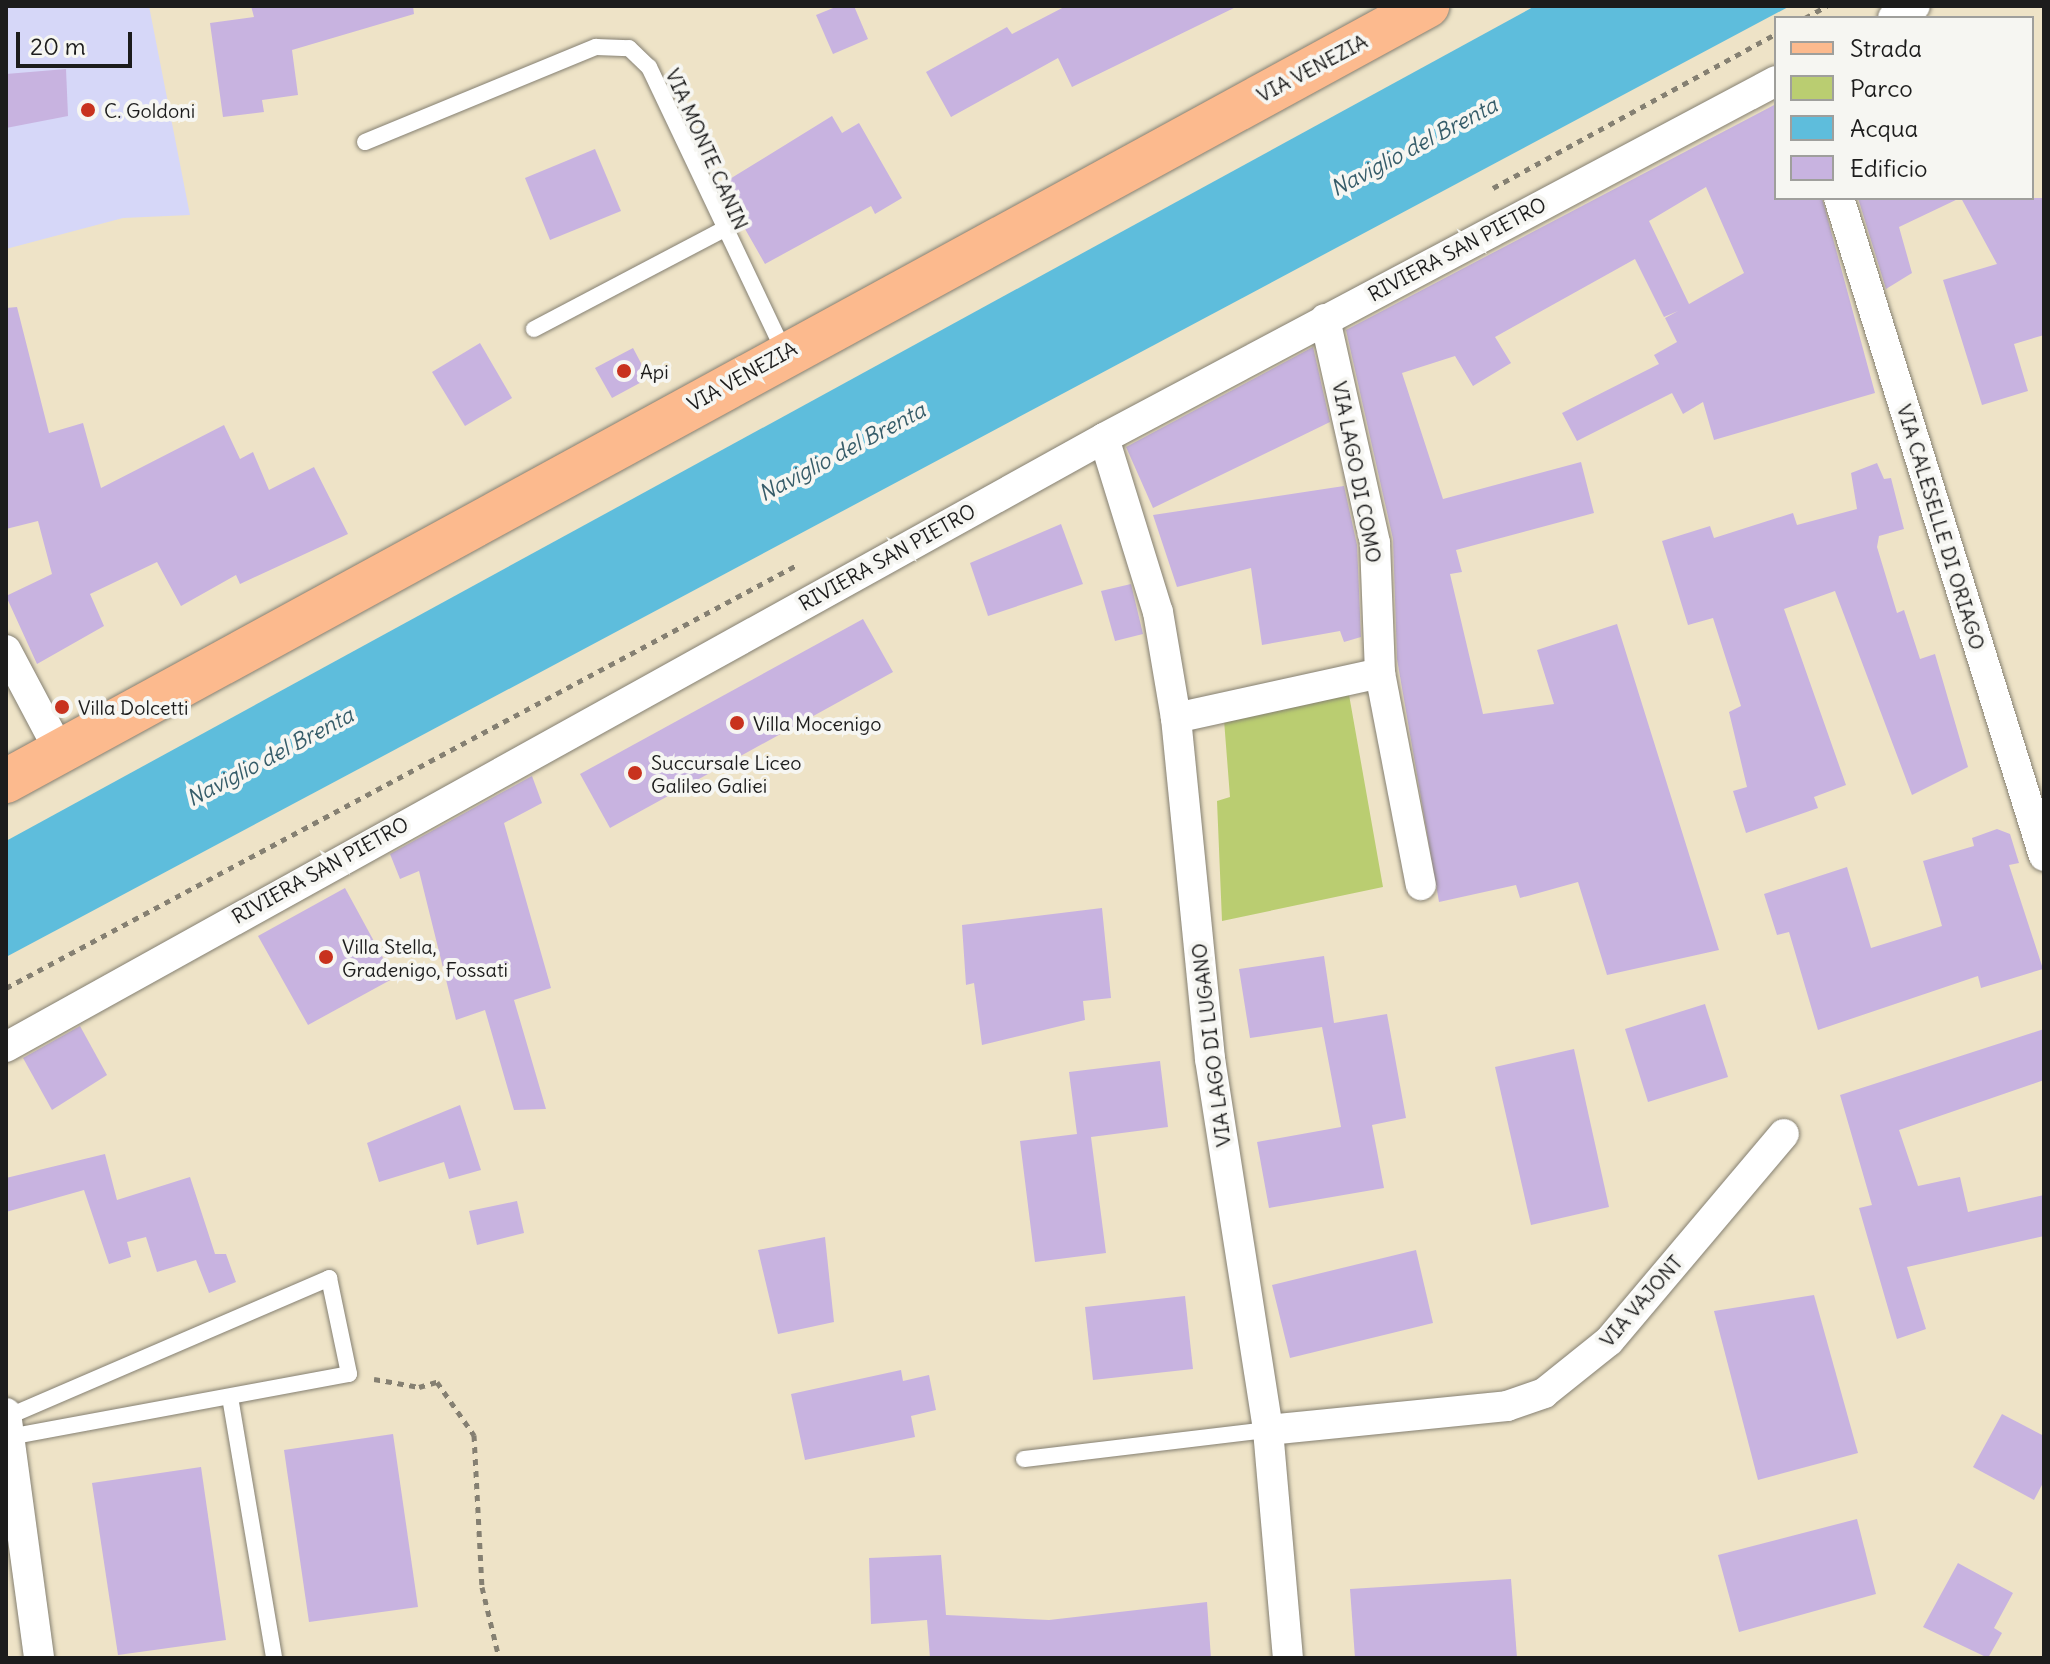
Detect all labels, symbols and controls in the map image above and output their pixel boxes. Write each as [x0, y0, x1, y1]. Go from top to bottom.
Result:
scale bar [20, 16, 136, 66]
legend [1774, 16, 2034, 200]
street label: VIA VENEZIA [1253, 29, 1371, 107]
text: 20 m [30, 31, 86, 61]
text: Strada [1850, 33, 1922, 63]
street label: VIA MONTE CANIN [661, 65, 753, 233]
text: Parco [1850, 73, 1913, 103]
water label: Naviglio del Brenta [1326, 92, 1502, 202]
place label: C. Goldoni [104, 98, 195, 122]
marker: C. Goldoni [79, 101, 97, 119]
text: Acqua [1850, 113, 1918, 143]
text: Edificio [1850, 153, 1928, 183]
street label: RIVIERA SAN PIETRO [1364, 192, 1550, 306]
street label: VIA VENEZIA [683, 336, 801, 416]
place label: Api [640, 359, 669, 383]
marker: Api [615, 362, 633, 380]
street label: VIA LAGO DI COMO [1328, 379, 1386, 565]
water label: Naviglio del Brenta [754, 397, 930, 507]
street label: VIA CALESELLE DI ORIAGO [1892, 401, 1990, 653]
street label: RIVIERA SAN PIETRO [794, 498, 980, 616]
place label: Villa Dolcetti [78, 695, 189, 719]
marker: Villa Dolcetti [53, 698, 71, 716]
water label: Naviglio del Brenta [182, 702, 358, 812]
place label: Villa Mocenigo [753, 711, 881, 735]
marker: Villa Mocenigo [728, 714, 746, 732]
place label: Succursale Liceo Galileo Galiei [651, 750, 801, 797]
marker: Succursale Liceo Galileo Galiei [626, 764, 644, 782]
street label: RIVIERA SAN PIETRO [227, 811, 413, 929]
place label: Villa Stella, Gradenigo, Fossati [342, 934, 508, 981]
street label: VIA LAGO DI LUGANO [1187, 942, 1235, 1148]
marker: Villa Stella, Gradenigo, Fossati [317, 948, 335, 966]
street label: VIA VAJONT [1595, 1250, 1687, 1352]

